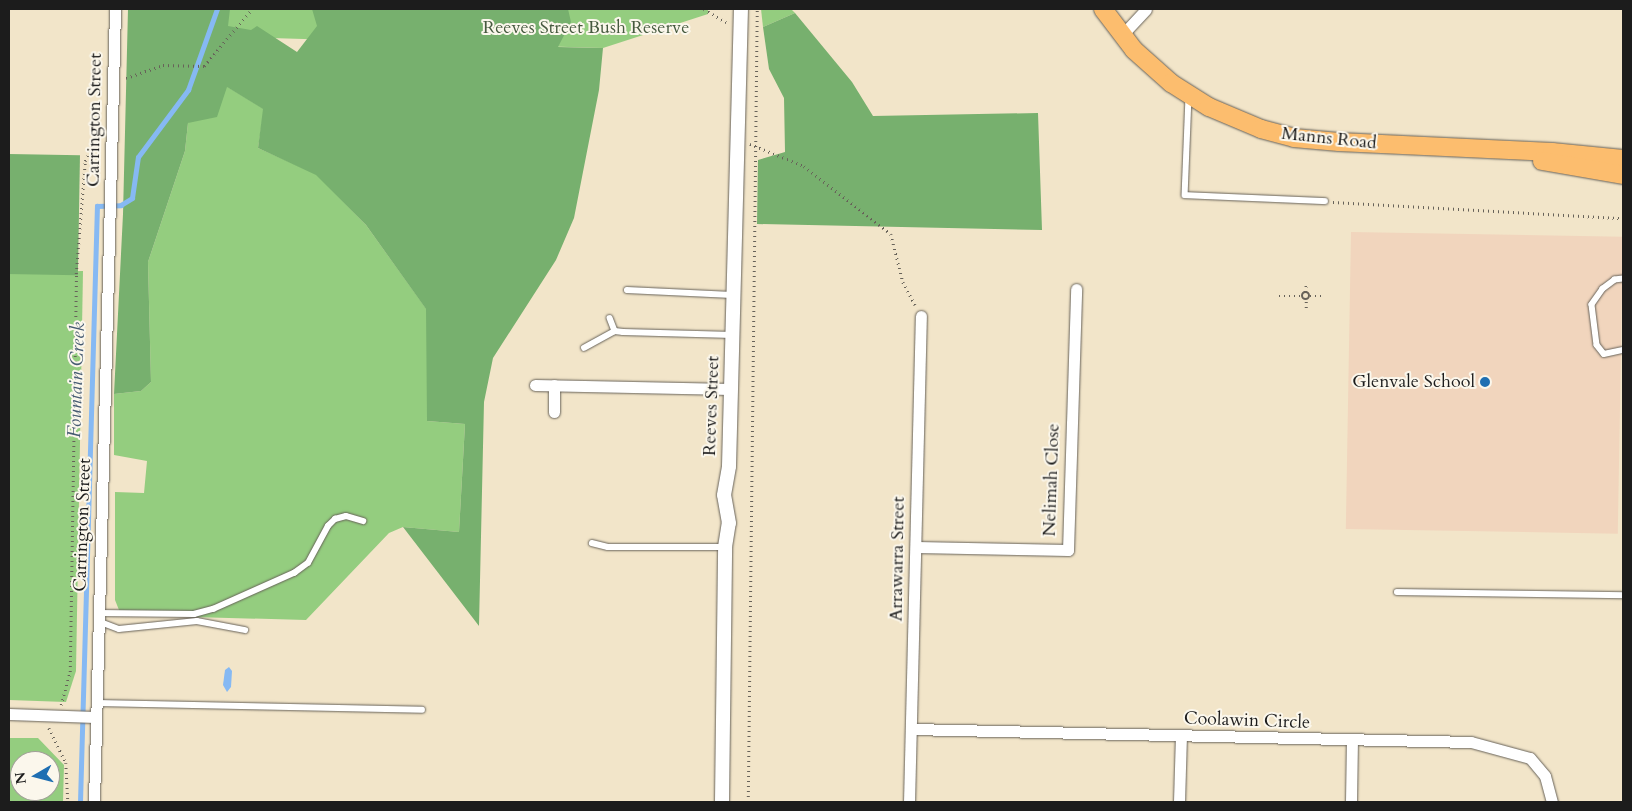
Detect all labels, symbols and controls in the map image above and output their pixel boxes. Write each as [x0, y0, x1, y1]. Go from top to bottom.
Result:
park label: Reeves Street Bush Reserve [483, 17, 689, 39]
street label: Carrington Street [83, 53, 107, 187]
street label: Manns Road [1280, 123, 1378, 155]
water label: Fountain Creek [64, 322, 90, 438]
street label: Reeves Street [699, 356, 725, 456]
place label: Glenvale School [1352, 371, 1475, 393]
marker: Glenvale School [1479, 376, 1491, 388]
street label: Nelimah Close [1039, 423, 1065, 537]
street label: Carrington Street [70, 458, 96, 592]
street label: Arrawarra Street [886, 496, 910, 622]
street label: Coolawin Circle [1183, 708, 1311, 734]
north arrow [10, 751, 60, 801]
text: N [10, 771, 31, 785]

